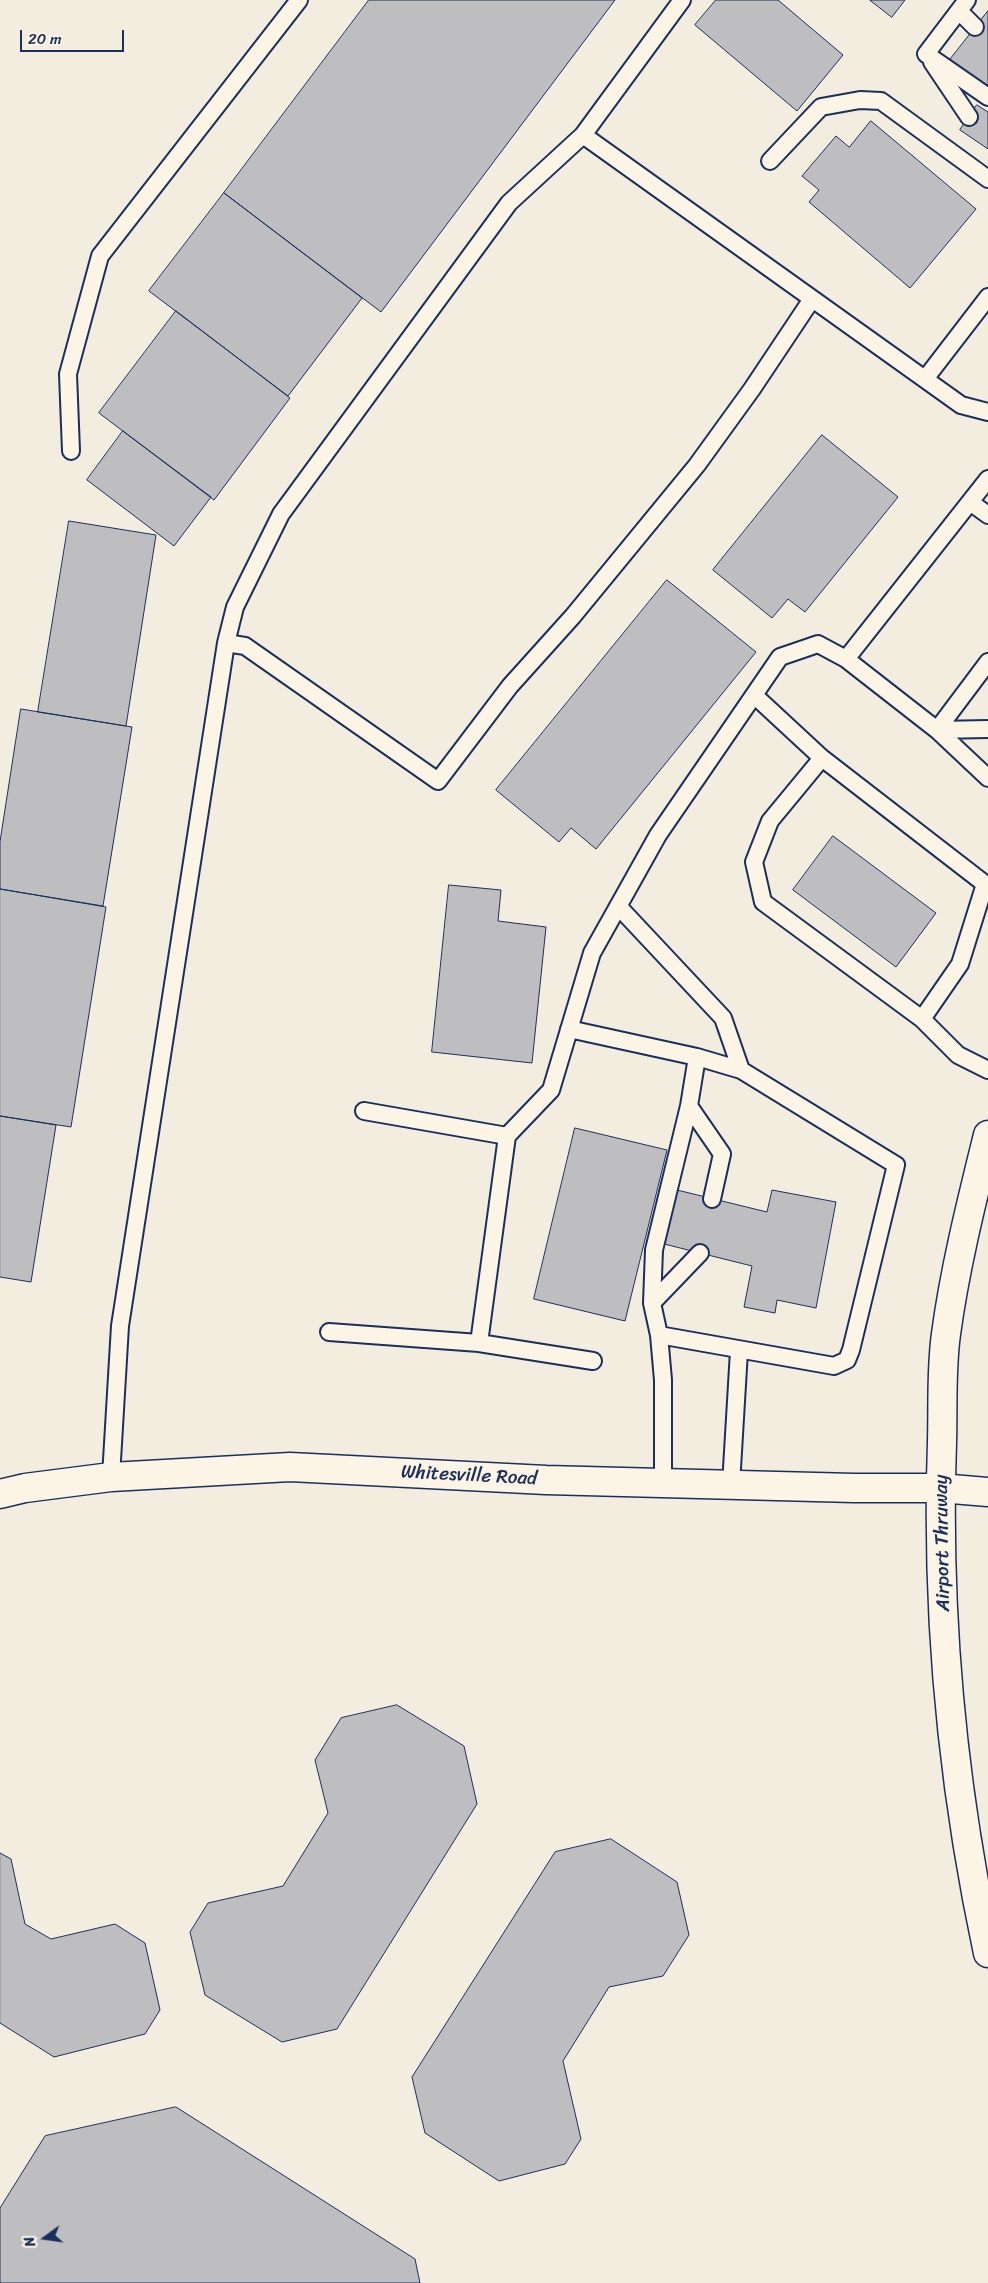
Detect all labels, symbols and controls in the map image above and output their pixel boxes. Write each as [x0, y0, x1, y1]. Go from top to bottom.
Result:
scale bar [22, 20, 126, 52]
text: 20 m [28, 26, 62, 52]
street label: Whitesville Road [400, 1461, 538, 1491]
street label: Airport Thruway [930, 1474, 956, 1612]
north arrow [20, 2213, 70, 2263]
text: N [17, 2234, 43, 2249]

